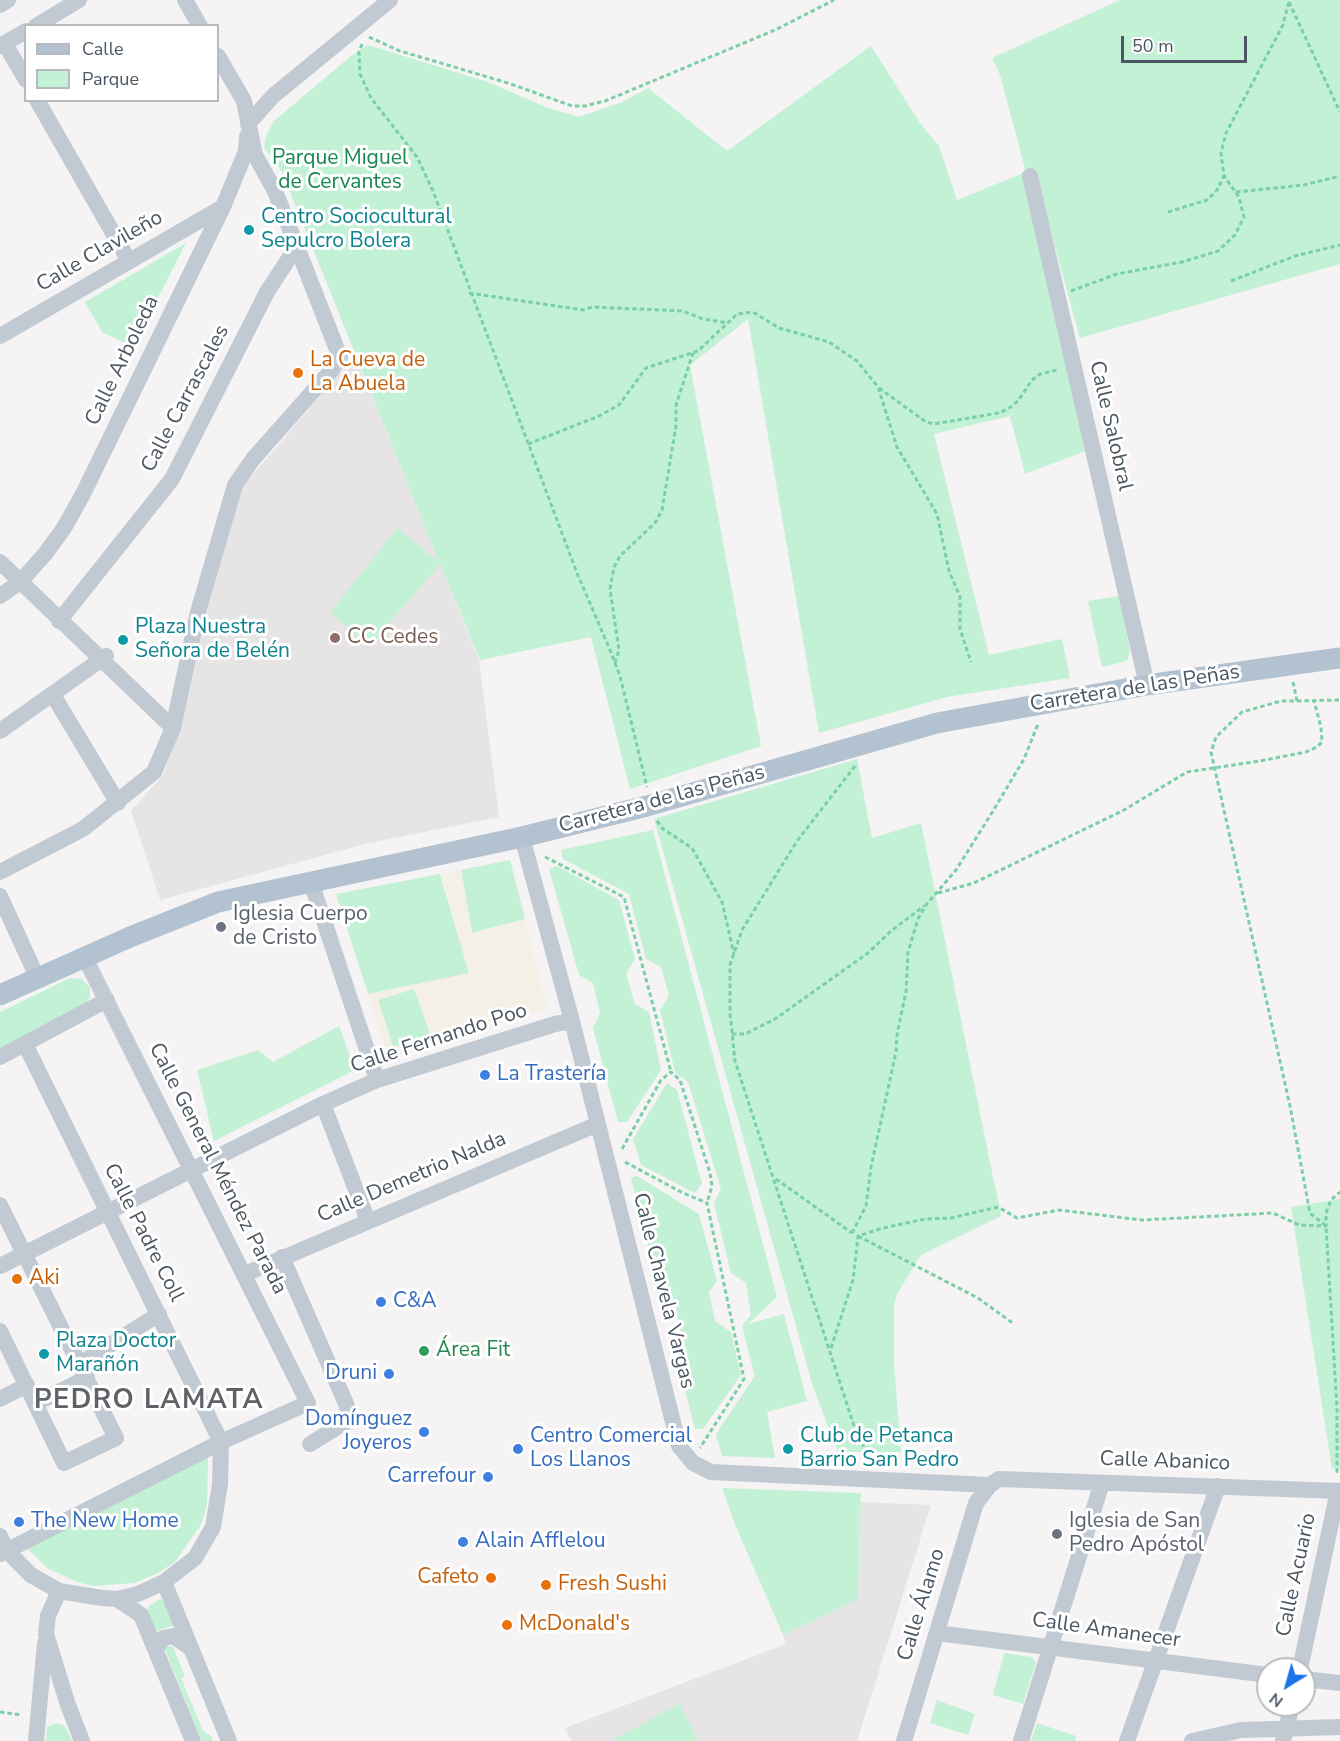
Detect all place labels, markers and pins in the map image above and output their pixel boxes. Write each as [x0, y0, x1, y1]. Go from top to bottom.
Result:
place label: Centro Sociocultural Sepulcro Bolera [261, 205, 452, 255]
marker: Centro Sociocultural Sepulcro Bolera [242, 223, 256, 237]
place label: La Cueva de La Abuela [310, 348, 425, 398]
marker: La Cueva de La Abuela [291, 366, 305, 380]
place label: Plaza Nuestra Señora de Belén [135, 615, 290, 665]
place label: CC Cedes [347, 625, 438, 651]
marker: CC Cedes [328, 631, 342, 645]
marker: Plaza Nuestra Señora de Belén [116, 633, 130, 647]
place label: Iglesia Cuerpo de Cristo [233, 902, 368, 952]
marker: Iglesia Cuerpo de Cristo [214, 920, 228, 934]
place label: La Trastería [497, 1062, 606, 1088]
marker: La Trastería [478, 1068, 492, 1082]
place label: Aki [29, 1266, 60, 1292]
marker: Aki [10, 1272, 24, 1286]
place label: C&A [393, 1289, 437, 1315]
marker: C&A [374, 1295, 388, 1309]
place label: Plaza Doctor Marañón [56, 1329, 176, 1379]
place label: Área Fit [436, 1338, 510, 1364]
marker: Área Fit [417, 1344, 431, 1358]
marker: Plaza Doctor Marañón [37, 1347, 51, 1361]
place label: Druni [325, 1361, 377, 1387]
marker: Druni [382, 1367, 396, 1381]
place label: Domínguez Joyeros [305, 1407, 412, 1457]
place label: Centro Comercial Los Llanos [530, 1424, 692, 1474]
place label: Club de Petanca Barrio San Pedro [800, 1424, 959, 1474]
marker: Domínguez Joyeros [417, 1425, 431, 1439]
marker: Centro Comercial Los Llanos [511, 1442, 525, 1456]
marker: Club de Petanca Barrio San Pedro [781, 1442, 795, 1456]
place label: Carrefour [387, 1464, 476, 1490]
marker: Carrefour [481, 1470, 495, 1484]
place label: The New Home [31, 1509, 179, 1535]
place label: Iglesia de San Pedro Apóstol [1069, 1509, 1204, 1559]
marker: The New Home [12, 1515, 26, 1529]
marker: Iglesia de San Pedro Apóstol [1050, 1527, 1064, 1541]
place label: Alain Afflelou [475, 1529, 606, 1555]
marker: Alain Afflelou [456, 1535, 470, 1549]
place label: Cafeto [417, 1565, 479, 1591]
marker: Cafeto [484, 1571, 498, 1585]
place label: Fresh Sushi [558, 1572, 667, 1598]
marker: Fresh Sushi [539, 1578, 553, 1592]
place label: McDonald's [519, 1612, 630, 1638]
marker: McDonald's [500, 1618, 514, 1632]

